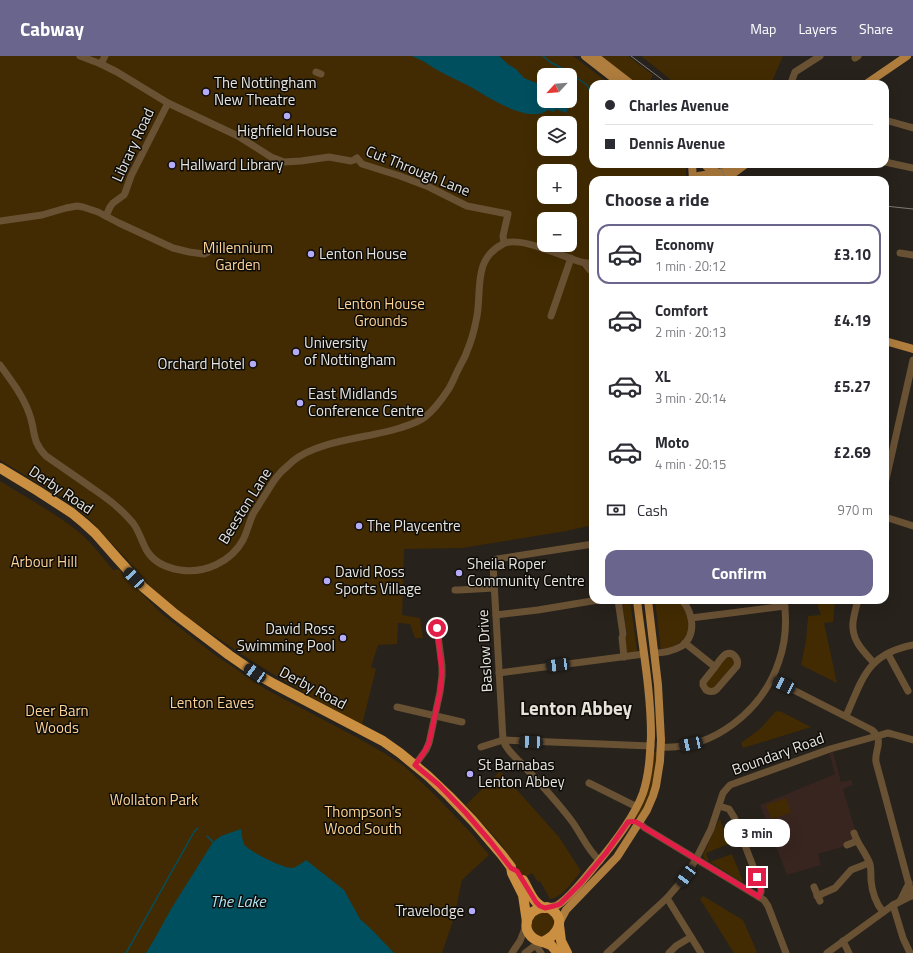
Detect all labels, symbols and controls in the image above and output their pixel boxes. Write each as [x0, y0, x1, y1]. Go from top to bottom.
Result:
text: Cabway [20, 14, 84, 43]
text: Map [750, 18, 776, 39]
text: Layers [798, 18, 837, 39]
text: Share [859, 18, 893, 39]
north arrow [537, 68, 577, 108]
map controls [537, 68, 577, 252]
place label: The Nottingham New Theatre [214, 71, 316, 111]
marker: The Nottingham New Theatre [201, 87, 211, 97]
text: Charles Avenue [629, 94, 729, 117]
street label: Library Road [105, 104, 160, 186]
marker: Highfield House [282, 111, 292, 121]
button: layers [537, 116, 577, 156]
place label: Highfield House [237, 119, 337, 142]
text: Dennis Avenue [629, 132, 725, 155]
street label: Cut Through Lane [363, 139, 474, 202]
place label: Hallward Library [180, 153, 283, 176]
marker: Hallward Library [167, 160, 177, 170]
button: + [537, 164, 577, 204]
text: Choose a ride [605, 186, 709, 213]
button: − [537, 212, 577, 252]
text: Economy [655, 233, 714, 256]
park label: Millennium Garden [203, 236, 273, 276]
icon: car [607, 236, 643, 272]
place label: Lenton House [319, 242, 407, 265]
text: £3.10 [834, 243, 871, 266]
marker: Lenton House [306, 249, 316, 259]
text: 1 min · 20:12 [655, 256, 726, 276]
park label: Lenton House Grounds [337, 292, 425, 332]
text: Comfort [655, 299, 708, 322]
icon: car [607, 302, 643, 338]
text: £4.19 [834, 309, 871, 332]
text: 2 min · 20:13 [655, 322, 726, 342]
place label: University of Nottingham [304, 331, 396, 371]
marker: University of Nottingham [291, 347, 301, 357]
place label: Orchard Hotel [158, 352, 245, 375]
marker: Orchard Hotel [248, 359, 258, 369]
text: XL [655, 365, 671, 388]
icon: car [607, 368, 643, 404]
text: £5.27 [834, 375, 871, 398]
place label: East Midlands Conference Centre [308, 382, 424, 422]
text: 3 min · 20:14 [655, 388, 726, 408]
marker: East Midlands Conference Centre [295, 398, 305, 408]
text: Moto [655, 431, 689, 454]
icon: car [607, 434, 643, 470]
text: £2.69 [834, 441, 871, 464]
text: 4 min · 20:15 [655, 454, 726, 474]
street label: Derby Road [24, 460, 98, 520]
street label: Beeston Lane [212, 463, 277, 548]
icon: cash [605, 499, 627, 521]
text: Cash [637, 499, 668, 522]
text: 970 m [837, 500, 873, 520]
place label: The Playcentre [367, 514, 461, 537]
marker: The Playcentre [354, 521, 364, 531]
park label: Arbour Hill [11, 550, 77, 573]
button: Confirm [605, 550, 873, 596]
place label: Sheila Roper Community Centre [467, 552, 585, 592]
place label: David Ross Sports Village [335, 560, 421, 600]
car [121, 565, 147, 591]
marker: Sheila Roper Community Centre [454, 568, 464, 578]
marker: David Ross Sports Village [322, 576, 332, 586]
street label: Baslow Drive [471, 609, 498, 693]
place label: David Ross Swimming Pool [237, 617, 335, 657]
route start [428, 619, 446, 637]
marker: David Ross Swimming Pool [338, 633, 348, 643]
car [545, 658, 571, 672]
street label: Derby Road [276, 660, 351, 715]
car [242, 661, 268, 685]
car [771, 674, 797, 696]
park label: Lenton Eaves [170, 691, 254, 714]
district label: Lenton Abbey [520, 693, 633, 722]
park label: Deer Barn Woods [25, 699, 89, 739]
street label: Boundary Road [728, 726, 827, 781]
car [519, 736, 543, 748]
car [678, 736, 704, 752]
place label: St Barnabas Lenton Abbey [478, 753, 565, 793]
marker: St Barnabas Lenton Abbey [465, 769, 475, 779]
park label: Wollaton Park [110, 788, 198, 811]
park label: Thompson's Wood South [324, 800, 402, 840]
callout: 3 min [724, 819, 790, 847]
text: 3 min [741, 823, 773, 843]
car [674, 863, 698, 889]
route end [748, 868, 766, 886]
water label: The Lake [210, 889, 267, 913]
place label: Travelodge [396, 899, 464, 922]
marker: Travelodge [467, 906, 477, 916]

